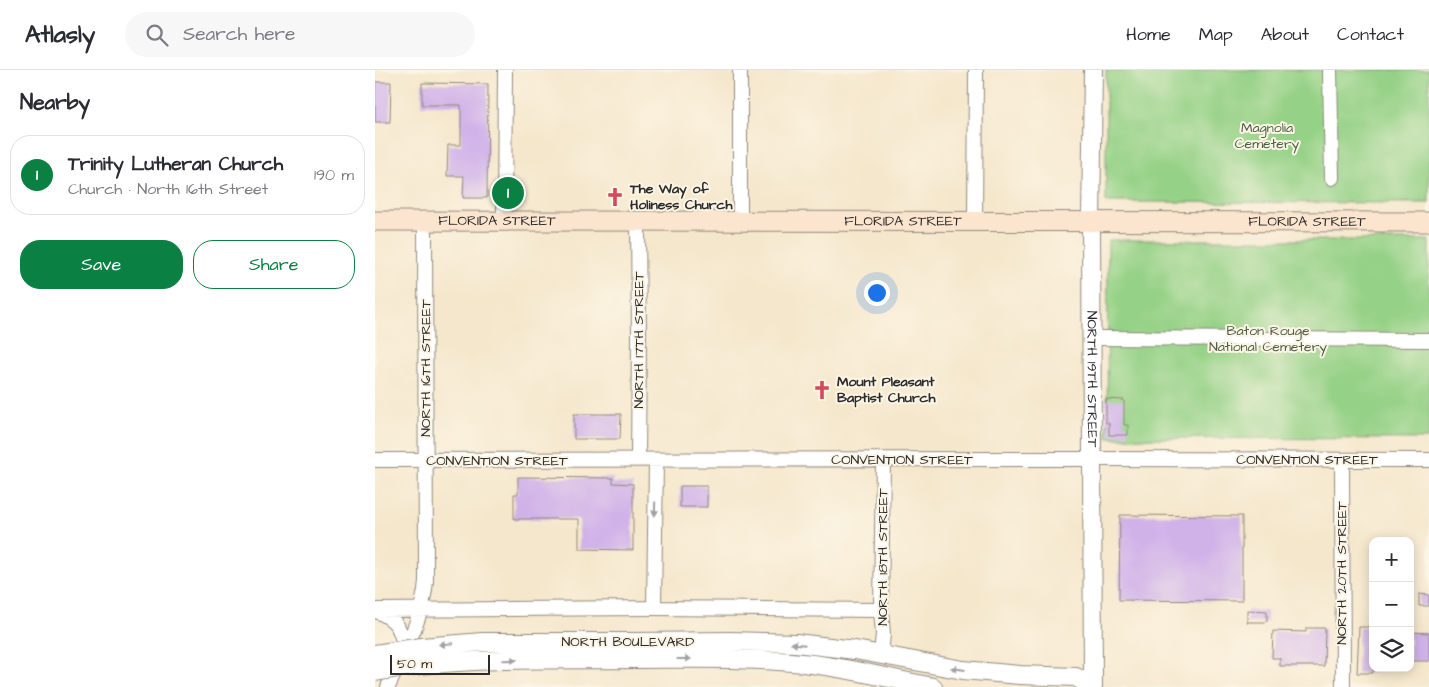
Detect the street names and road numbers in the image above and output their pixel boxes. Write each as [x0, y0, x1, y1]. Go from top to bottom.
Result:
street label: FLORIDA STREET [438, 211, 556, 231]
street label: FLORIDA STREET [844, 211, 962, 232]
street label: FLORIDA STREET [1248, 212, 1366, 232]
street label: NORTH 17TH STREET [629, 271, 649, 409]
street label: NORTH 16TH STREET [416, 299, 436, 437]
street label: NORTH 19TH STREET [1081, 311, 1102, 448]
street label: CONVENTION STREET [831, 450, 973, 470]
street label: CONVENTION STREET [1236, 450, 1378, 470]
street label: CONVENTION STREET [426, 451, 568, 471]
street label: NORTH 18TH STREET [873, 488, 893, 626]
street label: NORTH 20TH STREET [1332, 501, 1352, 645]
street label: NORTH BOULEVARD [562, 632, 694, 652]

